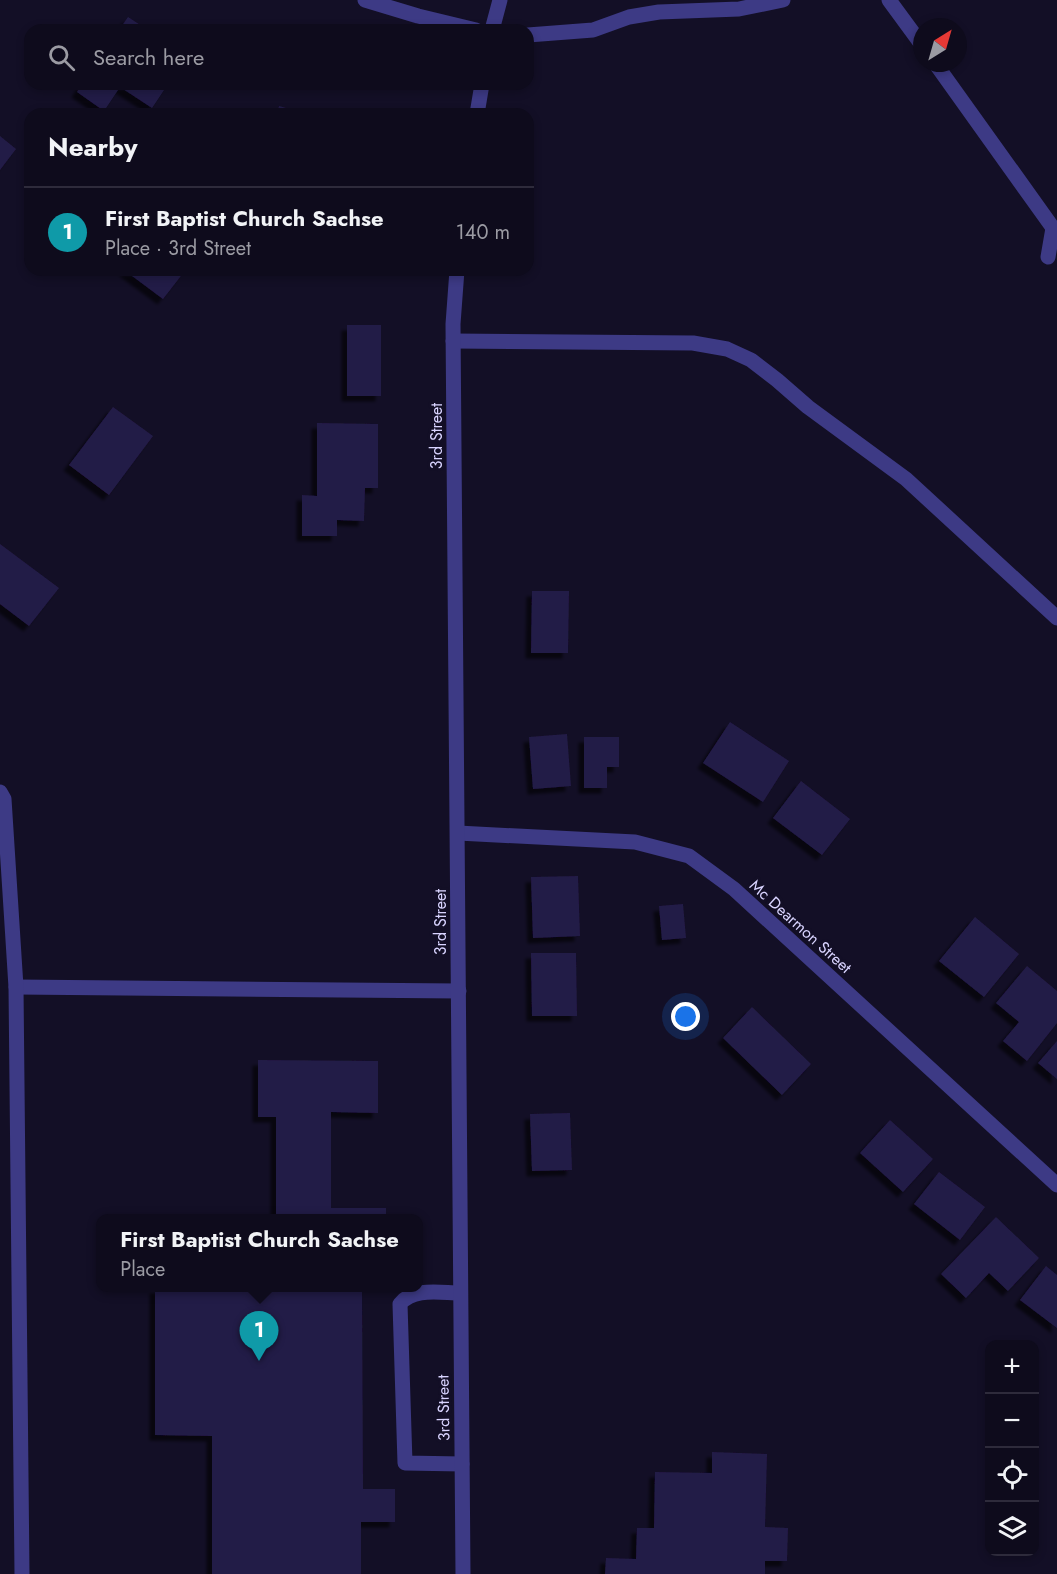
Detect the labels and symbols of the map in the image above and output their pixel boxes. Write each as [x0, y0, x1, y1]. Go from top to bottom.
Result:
north arrow [913, 18, 967, 72]
street label: 3rd Street [425, 403, 448, 469]
street label: Mc Dearmon Street [745, 874, 857, 979]
street label: 3rd Street [429, 889, 452, 955]
your location [671, 1002, 700, 1031]
pin: 1 [240, 1312, 278, 1361]
street label: 3rd Street [431, 1374, 456, 1441]

